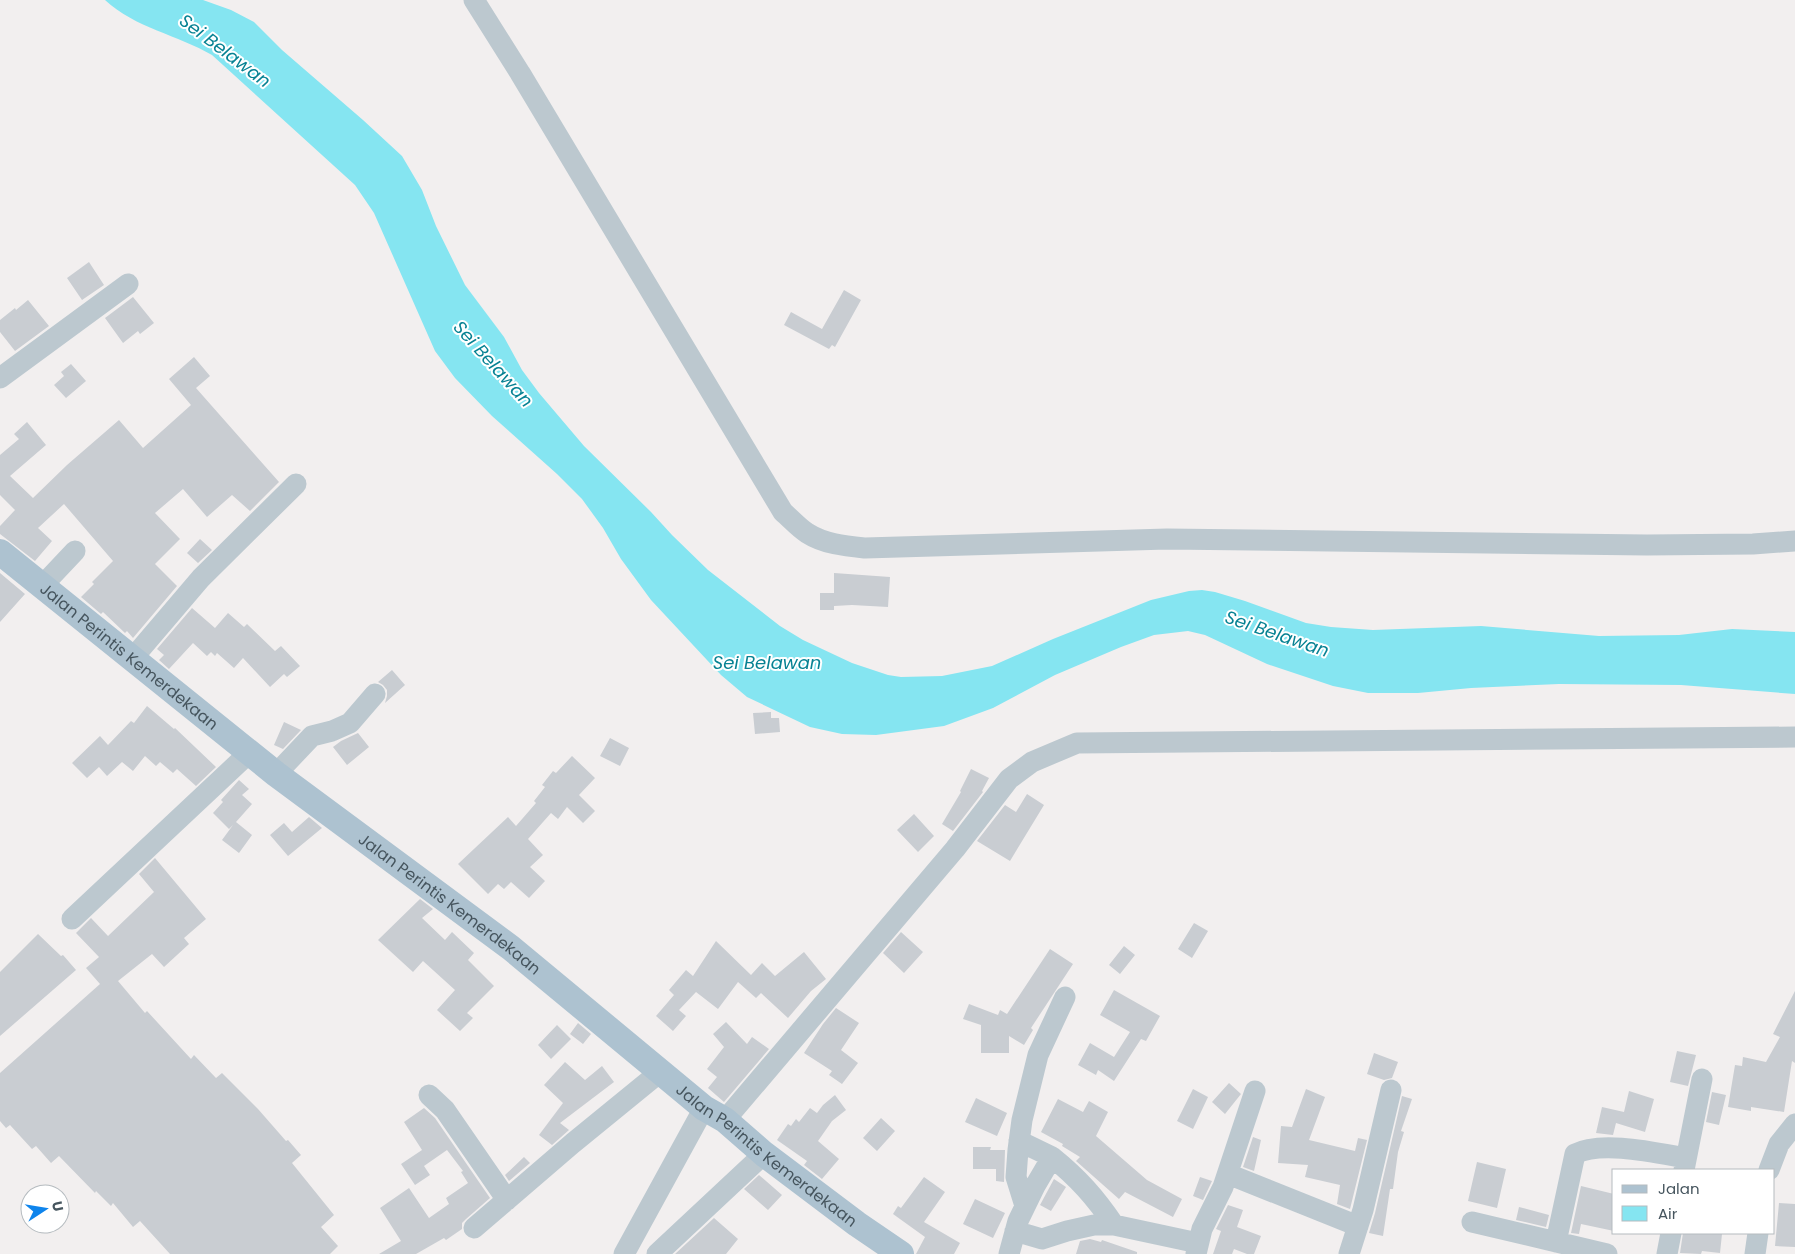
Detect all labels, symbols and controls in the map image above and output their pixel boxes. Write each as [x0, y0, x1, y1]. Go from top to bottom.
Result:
water label: Sei Belawan [174, 8, 276, 93]
water label: Sei Belawan [448, 315, 539, 412]
street label: Jalan Perintis Kemerdekaan [35, 578, 223, 735]
water label: Sei Belawan [1222, 604, 1333, 663]
water label: Sei Belawan [713, 650, 821, 675]
street label: Jalan Perintis Kemerdekaan [353, 828, 546, 980]
street label: Jalan Perintis Kemerdekaan [671, 1079, 862, 1232]
legend [1612, 1169, 1775, 1234]
text: Jalan [1658, 1178, 1700, 1199]
north arrow [20, 1184, 70, 1234]
text: U [47, 1199, 69, 1213]
text: Air [1658, 1203, 1678, 1224]

